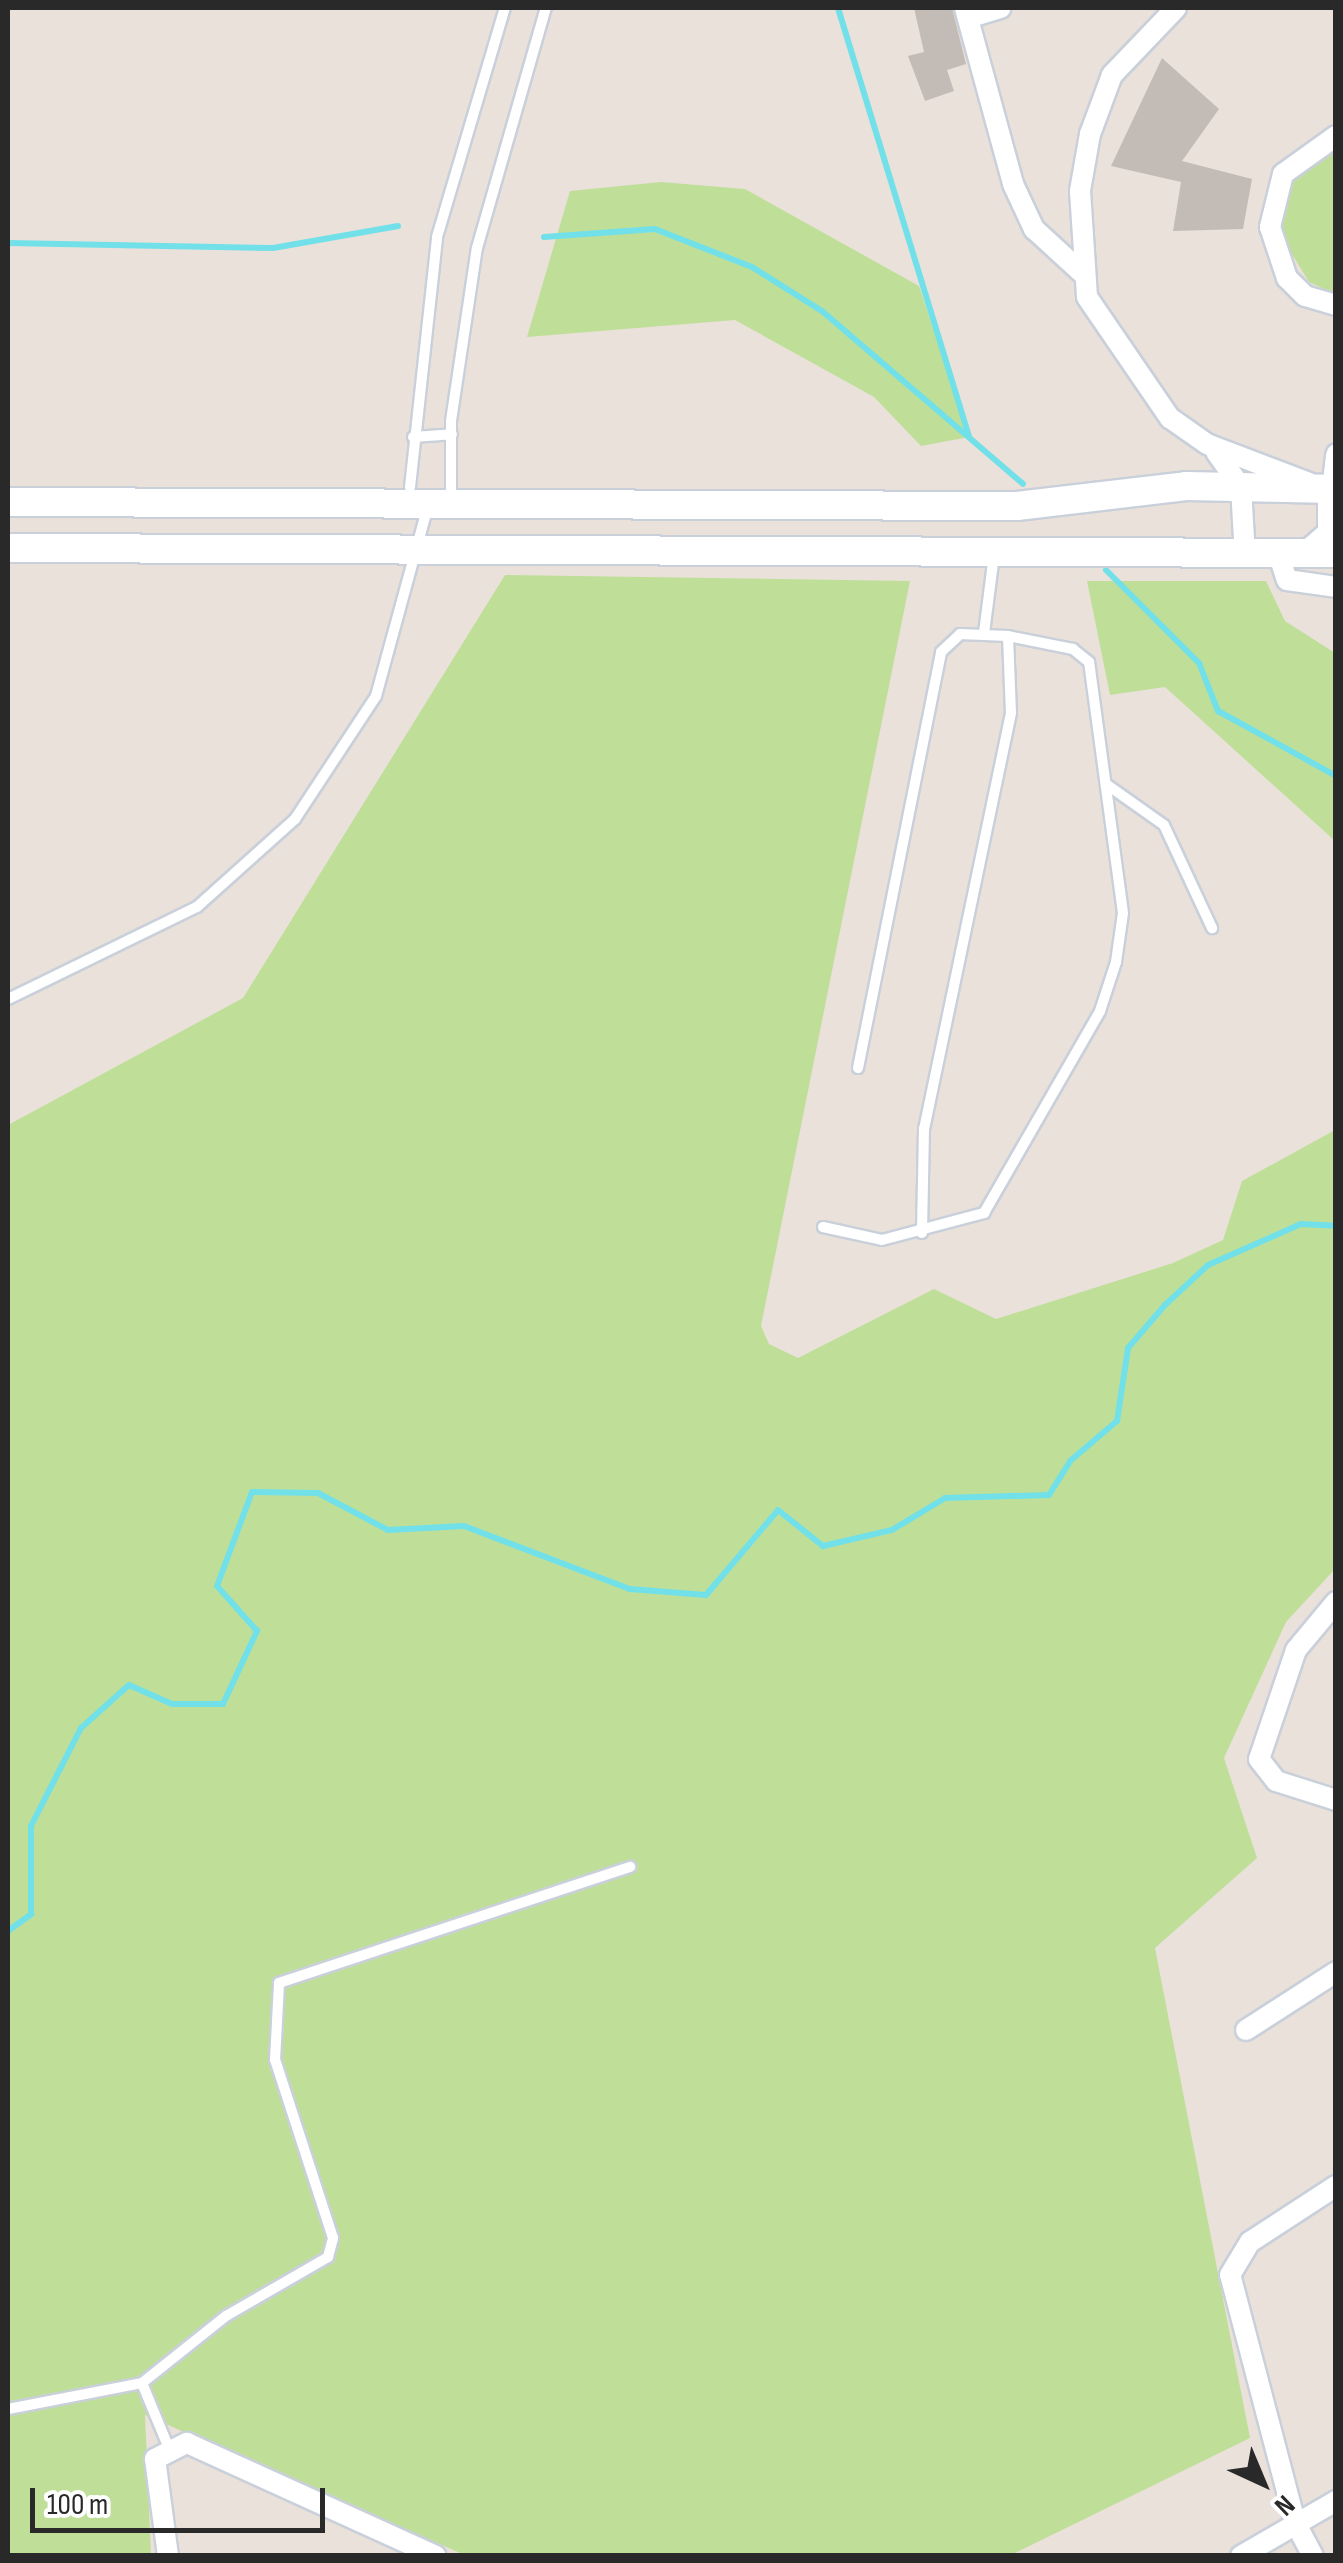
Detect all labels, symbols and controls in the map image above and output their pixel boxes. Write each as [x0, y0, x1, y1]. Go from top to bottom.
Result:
north arrow [1213, 2433, 1313, 2533]
scale bar [35, 2468, 330, 2530]
text: 100 m [47, 2487, 108, 2523]
text: N [1267, 2488, 1301, 2522]

